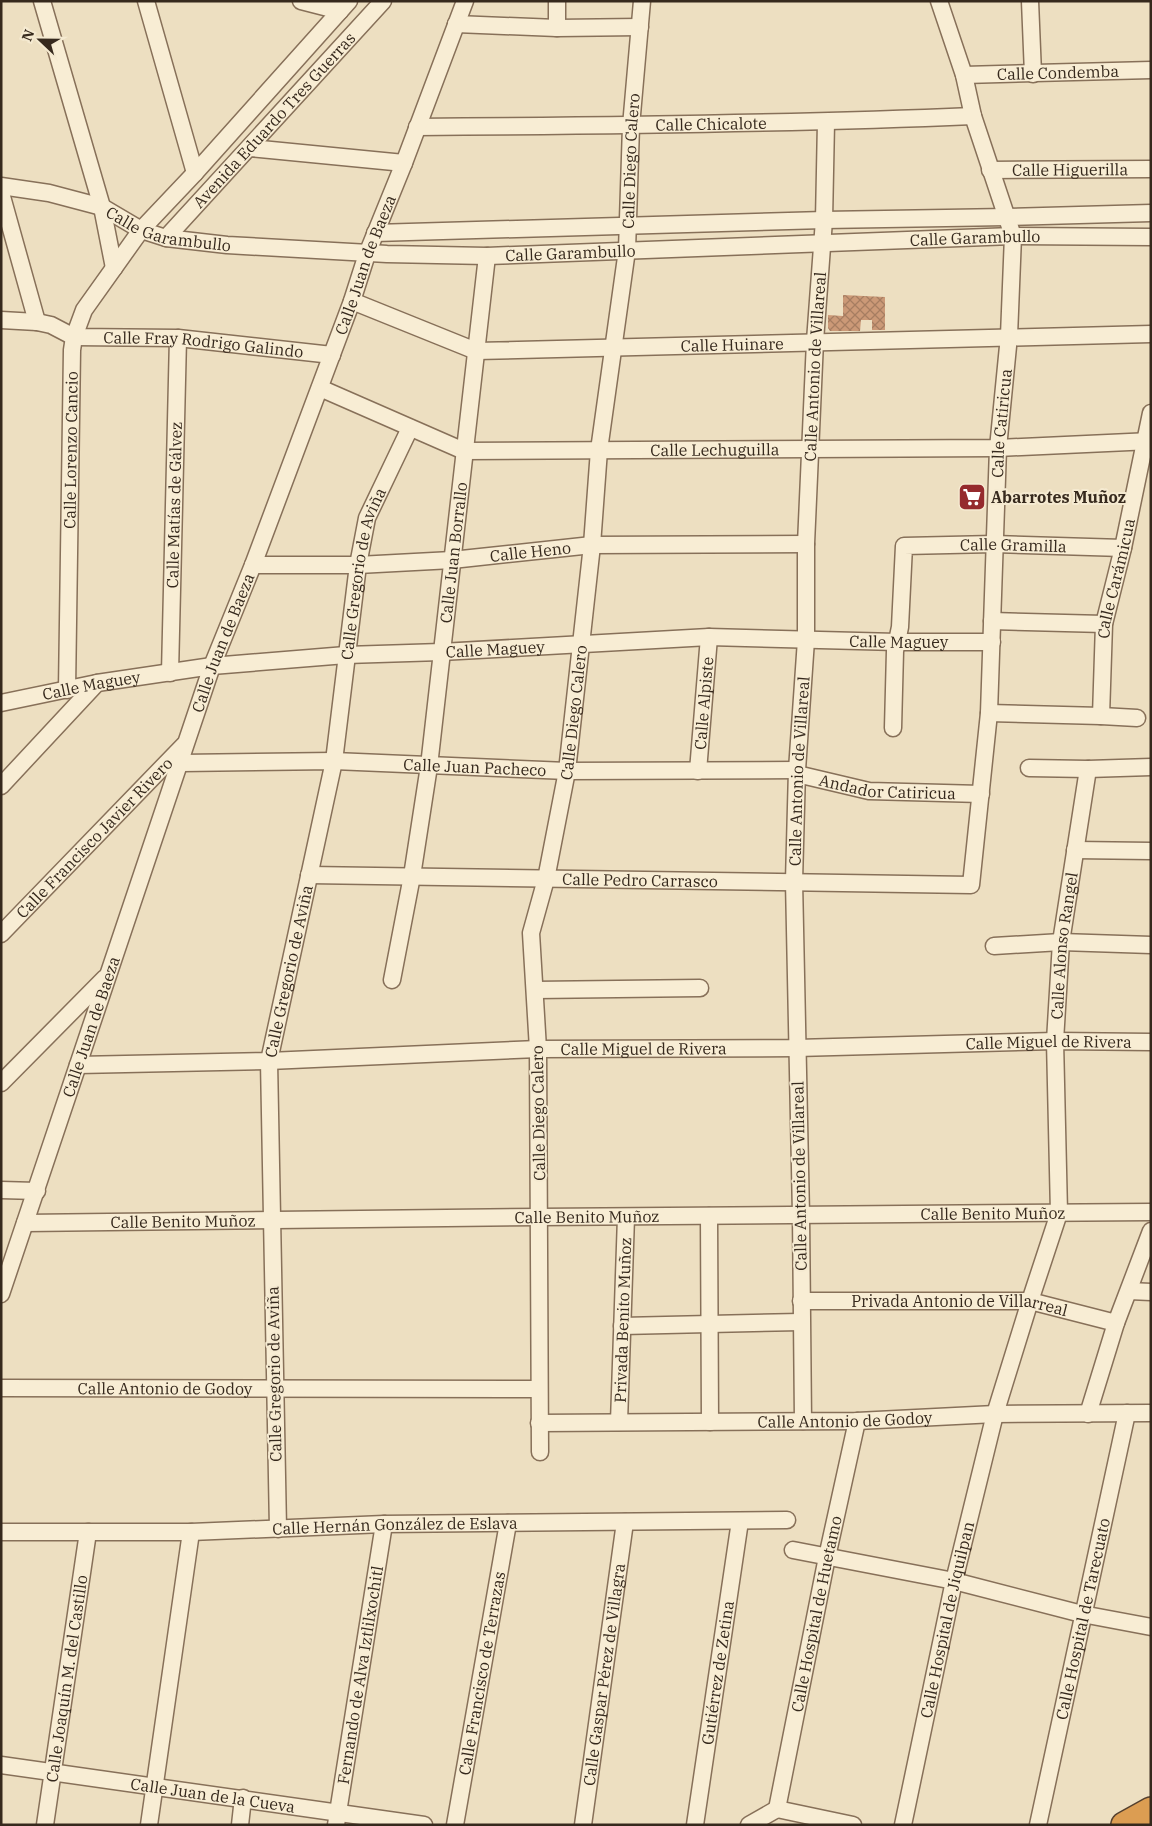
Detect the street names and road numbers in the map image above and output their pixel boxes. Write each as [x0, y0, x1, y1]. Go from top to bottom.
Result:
street label: Avenida Eduardo Tres Guerras [189, 28, 360, 212]
street label: Calle Condemba [996, 61, 1120, 84]
street label: Calle Diego Calero [618, 92, 644, 229]
street label: Calle Chicalote [655, 113, 767, 135]
street label: Calle Higuerilla [1012, 159, 1128, 180]
street label: Calle Juan de Baeza [330, 192, 400, 338]
street label: Calle Garambullo [102, 202, 232, 255]
street label: Calle Garambullo [909, 226, 1040, 250]
street label: Calle Garambullo [505, 240, 636, 265]
street label: Calle Antonio de Villareal [800, 271, 830, 462]
street label: Calle Fray Rodrigo Galindo [103, 327, 304, 362]
street label: Calle Huinare [680, 333, 784, 356]
street label: Calle Catiricua [987, 368, 1016, 478]
street label: Calle Lorenzo Cancio [59, 371, 82, 529]
street label: Calle Matías de Gálvez [162, 421, 186, 589]
street label: Calle Lechuguilla [650, 439, 780, 460]
street label: Calle Juan Borrallo [435, 481, 471, 624]
street label: Calle Gregorio de Aviña [336, 484, 390, 661]
street label: Calle Carámicua [1093, 516, 1139, 639]
street label: Calle Gramilla [960, 534, 1067, 556]
street label: Calle Heno [489, 537, 572, 566]
street label: Calle Juan de Baeza [187, 570, 259, 715]
street label: Calle Maguey [849, 631, 949, 652]
street label: Calle Maguey [445, 636, 546, 662]
street label: Calle Diego Calero [555, 644, 591, 782]
street label: Calle Alpiste [690, 656, 717, 751]
street label: Calle Maguey [40, 667, 142, 704]
street label: Calle Antonio de Villareal [784, 675, 813, 866]
street label: Calle Francisco Javier Rivero [12, 753, 177, 922]
street label: Calle Juan Pacheco [403, 754, 547, 780]
street label: Andador Catiricua [817, 770, 956, 803]
street label: Calle Pedro Carrasco [562, 869, 718, 891]
street label: Calle Alonso Rangel [1046, 870, 1082, 1020]
street label: Calle Gregorio de Aviña [260, 883, 317, 1059]
street label: Calle Juan de Baeza [58, 953, 124, 1100]
street label: Calle Miguel de Rivera [965, 1031, 1132, 1053]
street label: Calle Miguel de Rivera [561, 1038, 727, 1059]
street label: Calle Diego Calero [527, 1045, 549, 1181]
street label: Calle Antonio de Villareal [787, 1081, 811, 1271]
street label: Calle Benito Muñoz [920, 1203, 1066, 1224]
street label: Calle Benito Muñoz [514, 1206, 660, 1227]
street label: Calle Benito Muñoz [110, 1210, 256, 1232]
street label: Privada Benito Muñoz [610, 1237, 635, 1403]
street label: Calle Gregorio de Aviña [262, 1286, 286, 1462]
street label: Privada Antonio de Villarreal [851, 1291, 1070, 1320]
street label: Calle Antonio de Godoy [78, 1378, 253, 1398]
street label: Calle Antonio de Godoy [758, 1407, 933, 1432]
street label: Calle Hernán González de Eslava [272, 1513, 518, 1539]
street label: Calle Hospital de Huetamo [786, 1514, 846, 1714]
street label: Calle Hospital de Tarecuato [1051, 1516, 1114, 1721]
street label: Calle Hospital de Jiquilpan [916, 1519, 978, 1720]
street label: Calle Gaspar Pérez de Villagra [579, 1562, 629, 1787]
street label: Fernando de Alva Iztlilxochitl [333, 1564, 387, 1786]
street label: Calle Francisco de Terrazas [454, 1570, 509, 1777]
street label: Calle Joaquín M. del Castillo [41, 1574, 92, 1784]
street label: Gutiérrez de Zetina [697, 1599, 738, 1746]
street label: Calle Juan de la Cueva [129, 1773, 297, 1817]

